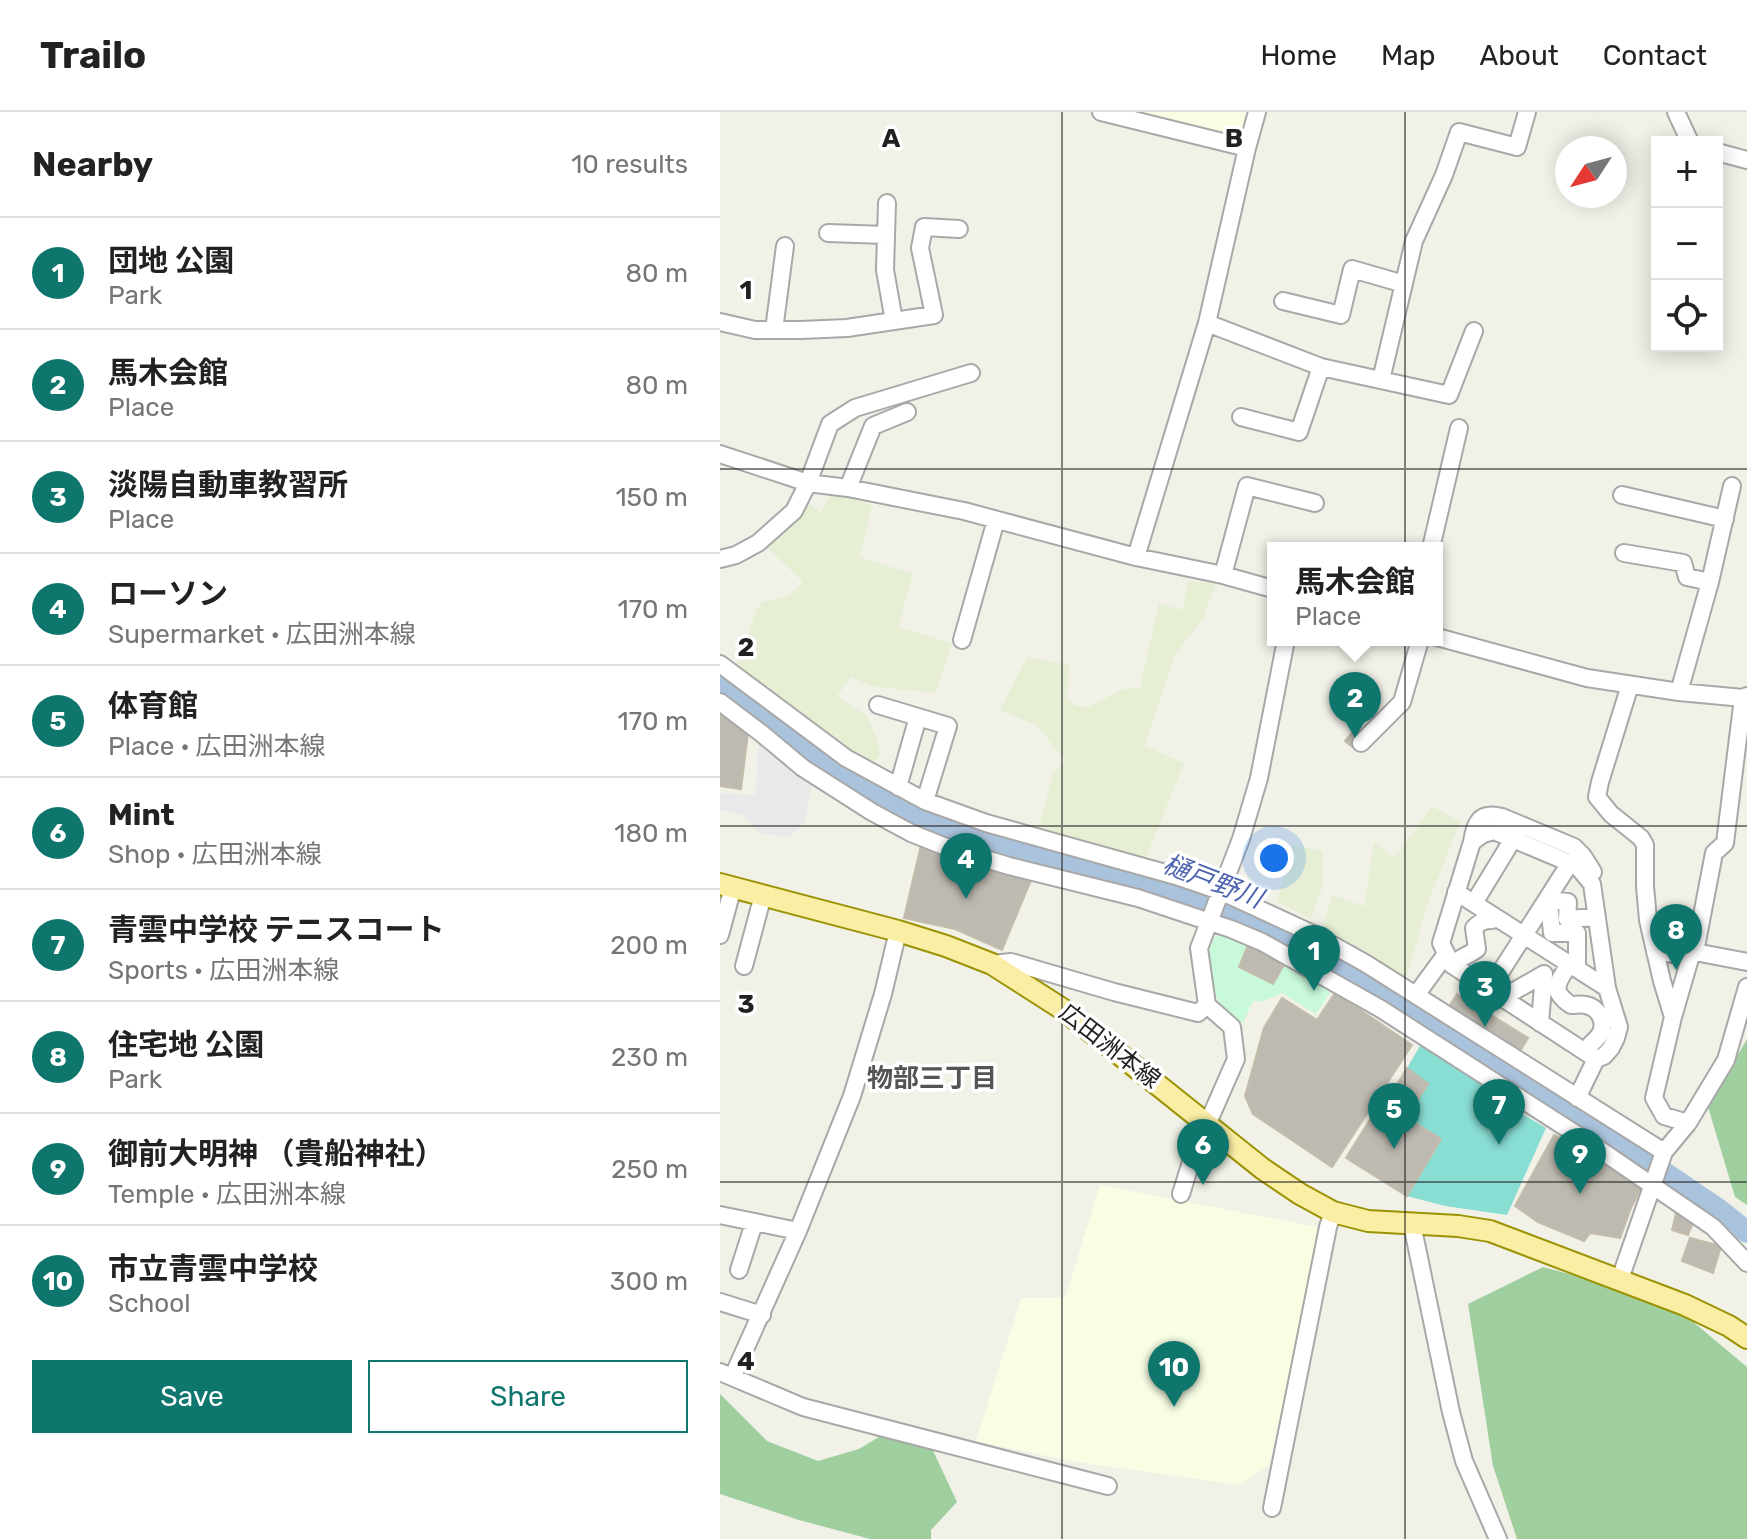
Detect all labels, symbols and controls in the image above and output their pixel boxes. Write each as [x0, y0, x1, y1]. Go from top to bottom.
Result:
text: Trailo [40, 32, 146, 78]
text: Home [1260, 39, 1337, 72]
text: Map [1381, 39, 1435, 72]
text: About [1479, 39, 1559, 72]
text: Contact [1603, 39, 1707, 72]
text: A [882, 123, 901, 154]
text: B [1225, 123, 1243, 154]
north arrow [1555, 136, 1627, 208]
map controls [1651, 136, 1723, 352]
button: + [1651, 136, 1723, 208]
text: Nearby [32, 144, 153, 185]
text: 10 results [571, 149, 688, 180]
button: − [1651, 208, 1723, 280]
text: 団地 公園 [108, 243, 234, 279]
text: 1 [52, 258, 64, 289]
text: 80 m [625, 258, 688, 289]
text: 1 [740, 275, 752, 306]
text: Park [108, 280, 162, 311]
button: locate [1651, 280, 1723, 352]
text: 馬木会館 [108, 355, 228, 391]
text: 2 [50, 370, 66, 401]
text: 80 m [625, 370, 688, 401]
text: Place [108, 392, 174, 423]
text: 淡陽自動車教習所 [108, 467, 348, 503]
text: 3 [49, 482, 67, 513]
text: 150 m [615, 482, 688, 513]
text: Place [108, 504, 174, 535]
popup [1267, 542, 1443, 646]
text: 馬木会館 [1295, 564, 1415, 600]
text: ローソン [108, 576, 228, 612]
text: 4 [49, 594, 67, 625]
text: 170 m [618, 594, 688, 625]
text: Place [1295, 601, 1361, 632]
text: Supermarket · 広田洲本線 [108, 619, 416, 650]
text: 2 [738, 632, 754, 663]
pin: 2 [1329, 672, 1381, 738]
text: 体育館 [108, 688, 198, 724]
text: 5 [50, 706, 66, 737]
text: 170 m [618, 706, 688, 737]
text: Place · 広田洲本線 [108, 731, 326, 762]
text: Mint [108, 797, 175, 833]
text: 6 [50, 818, 66, 849]
text: 180 m [614, 818, 688, 849]
pin: 4 [940, 833, 992, 899]
your location [1254, 838, 1294, 878]
text: Shop · 広田洲本線 [108, 839, 322, 870]
water label: 樋戸野川 [1159, 848, 1270, 916]
pin: 8 [1650, 904, 1702, 970]
text: 青雲中学校 テニスコート [108, 912, 444, 948]
pin: 1 [1288, 925, 1340, 991]
text: 7 [51, 930, 65, 961]
text: 200 m [610, 930, 688, 961]
text: Sports · 広田洲本線 [108, 955, 339, 986]
pin: 3 [1459, 961, 1511, 1027]
text: 3 [737, 989, 755, 1020]
street label: 広田洲本線 [1054, 998, 1166, 1094]
text: 住宅地 公園 [108, 1027, 264, 1063]
text: 8 [49, 1042, 67, 1073]
text: 230 m [611, 1042, 688, 1073]
district label: 物部三丁目 [867, 1063, 997, 1094]
text: Park [108, 1064, 162, 1095]
pin: 7 [1473, 1079, 1525, 1145]
pin: 5 [1368, 1083, 1420, 1149]
pin: 6 [1177, 1119, 1229, 1185]
pin: 9 [1554, 1128, 1606, 1194]
text: 御前大明神 （貴船神社） [108, 1136, 444, 1172]
text: 9 [50, 1154, 66, 1185]
text: 250 m [611, 1154, 688, 1185]
text: Temple · 広田洲本線 [108, 1179, 346, 1210]
text: 市立青雲中学校 [108, 1251, 318, 1287]
text: 10 [43, 1266, 73, 1297]
text: 300 m [610, 1266, 688, 1297]
text: School [108, 1288, 191, 1319]
pin: 10 [1148, 1341, 1200, 1407]
text: 4 [737, 1346, 755, 1377]
button: Save [32, 1360, 352, 1433]
button: Share [368, 1360, 688, 1433]

